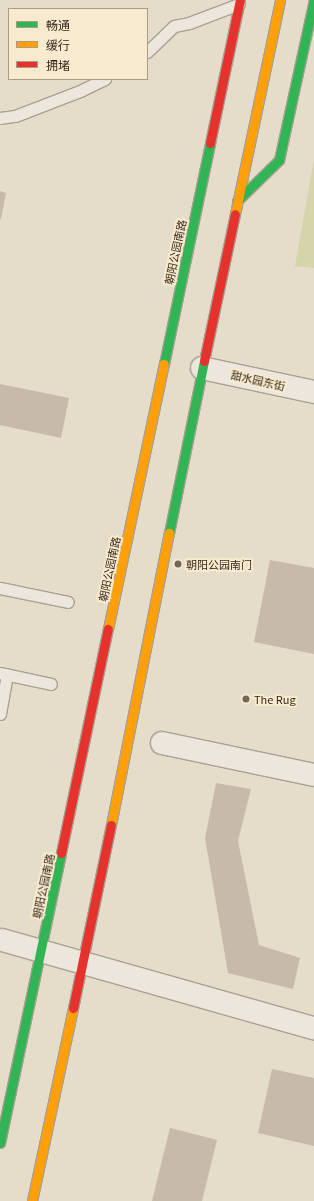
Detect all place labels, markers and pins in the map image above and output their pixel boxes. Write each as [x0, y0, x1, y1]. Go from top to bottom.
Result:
place label: 朝阳公园南门 [186, 557, 252, 571]
marker: 朝阳公园南门 [173, 559, 183, 569]
place label: The Rug [254, 692, 296, 706]
marker: The Rug [241, 694, 251, 704]

